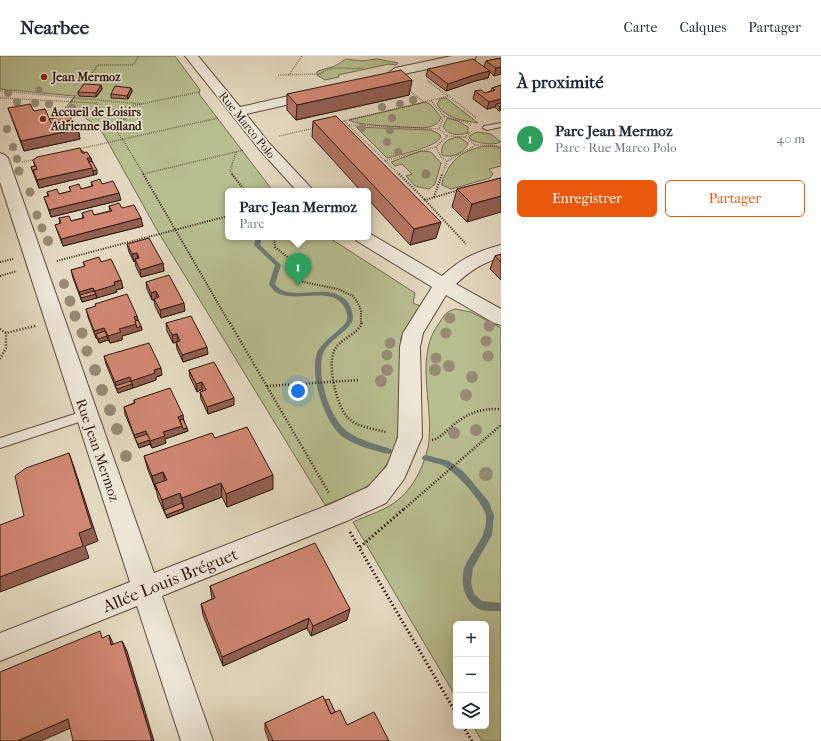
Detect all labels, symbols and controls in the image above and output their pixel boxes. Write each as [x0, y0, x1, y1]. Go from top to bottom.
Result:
text: Nearbee [20, 17, 89, 39]
text: Carte [624, 19, 657, 36]
text: Calques [679, 19, 726, 36]
text: Partager [748, 19, 801, 36]
place label: Jean Mermoz [50, 70, 121, 85]
marker: Jean Mermoz [39, 72, 49, 82]
text: À proximité [517, 72, 604, 92]
street label: Rue Marco Polo [216, 89, 278, 161]
place label: Accueil de Loisirs Adrienne Bolland [50, 105, 142, 133]
marker: Accueil de Loisirs Adrienne Bolland [38, 114, 48, 124]
text: Parc Jean Mermoz [555, 122, 673, 140]
text: 1 [528, 131, 532, 146]
text: 40 m [777, 131, 805, 146]
text: Parc · Rue Marco Polo [555, 140, 677, 155]
button: Enregistrer [517, 180, 657, 217]
button: Partager [665, 180, 805, 217]
popup [225, 188, 371, 240]
text: Parc Jean Mermoz [239, 198, 357, 216]
text: Parc [239, 216, 264, 231]
pin: 1 [285, 253, 311, 286]
your location [288, 381, 308, 401]
street label: Rue Jean Mermoz [72, 397, 123, 504]
street label: Allée Louis Bréguet [99, 544, 241, 617]
map controls [453, 621, 489, 729]
button: + [453, 621, 489, 657]
button: − [453, 657, 489, 693]
button: layers [453, 693, 489, 729]

